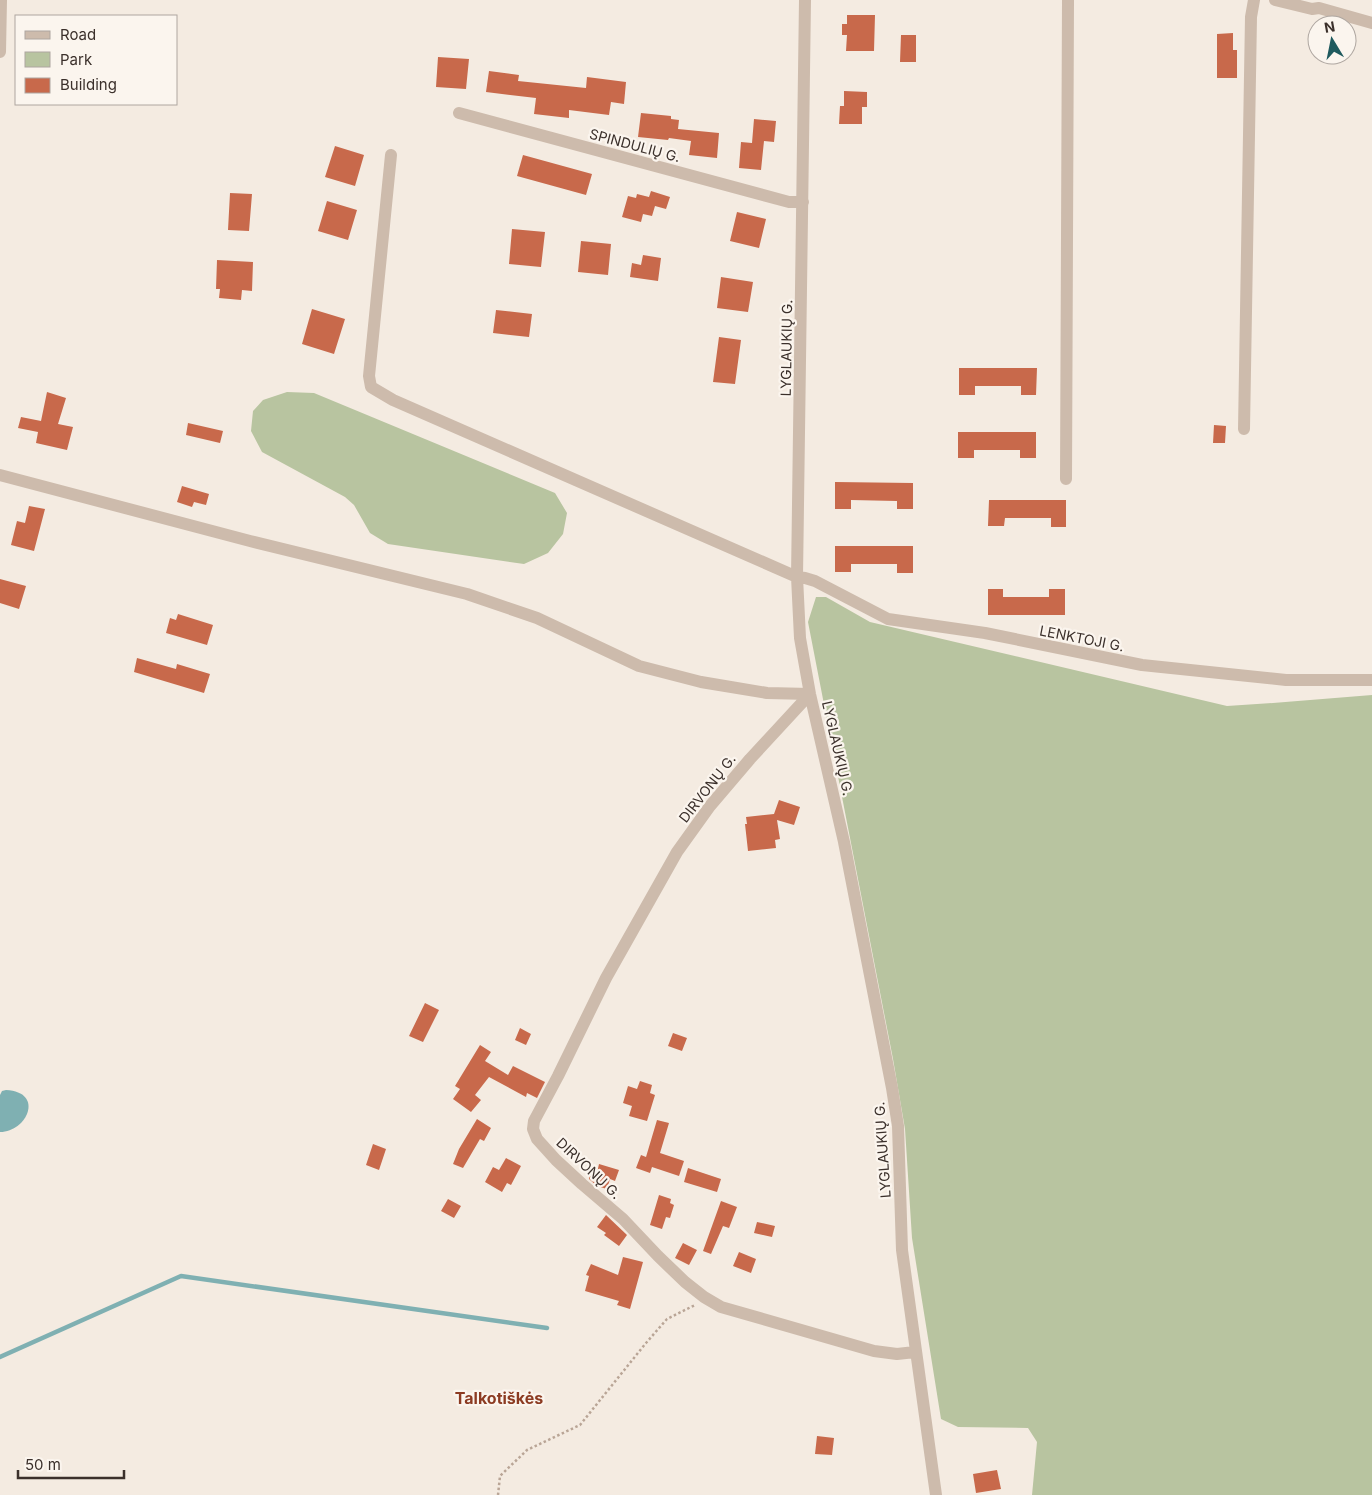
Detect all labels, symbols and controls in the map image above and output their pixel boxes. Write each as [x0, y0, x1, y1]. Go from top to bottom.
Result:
legend [15, 15, 178, 105]
north arrow [1307, 15, 1357, 65]
text: N [1323, 17, 1336, 36]
text: Road [60, 25, 96, 44]
text: Park [60, 50, 93, 69]
text: Building [60, 75, 117, 94]
street label: SPINDULIŲ G. [588, 125, 682, 165]
street label: LYGLAUKIŲ G. [777, 300, 795, 396]
street label: LENKTOJI G. [1038, 621, 1126, 655]
street label: LYGLAUKIŲ G. [819, 699, 857, 797]
street label: DIRVONŲ G. [675, 750, 739, 826]
street label: LYGLAUKIŲ G. [870, 1101, 894, 1199]
street label: DIRVONŲ G. [553, 1134, 625, 1202]
district label: Talkotiškės [455, 1388, 543, 1408]
scale bar [18, 1448, 124, 1480]
text: 50 m [25, 1455, 61, 1474]

